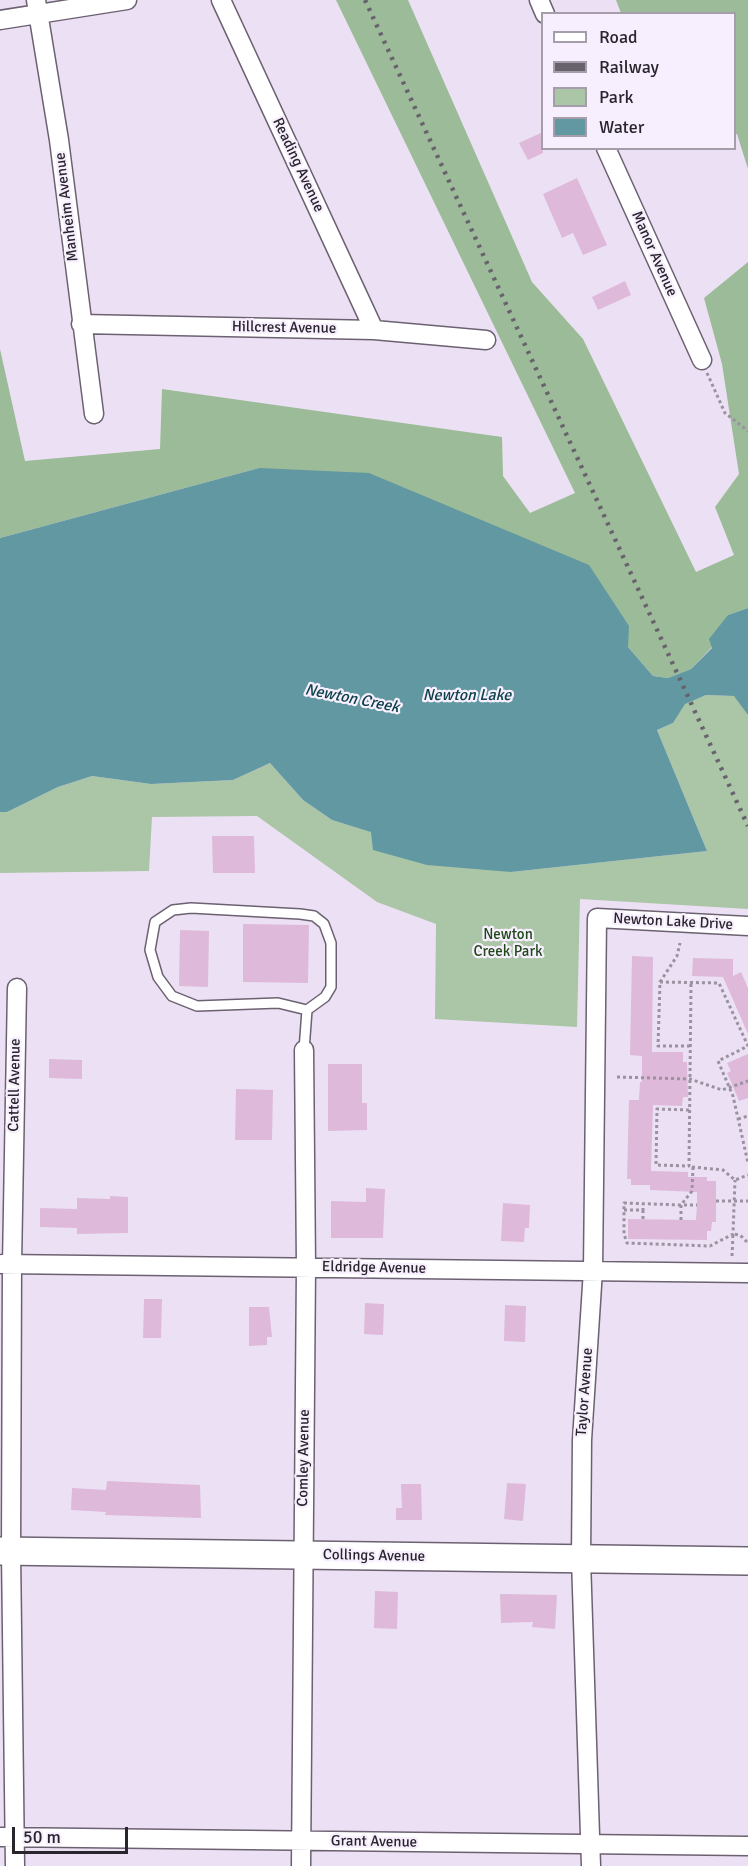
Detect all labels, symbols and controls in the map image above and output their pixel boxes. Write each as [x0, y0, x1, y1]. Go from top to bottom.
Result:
legend [541, 12, 736, 150]
text: Road [599, 26, 638, 48]
text: Railway [599, 56, 659, 78]
text: Park [599, 86, 634, 108]
street label: Reading Avenue [268, 115, 328, 215]
text: Water [599, 116, 644, 138]
street label: Manheim Avenue [51, 151, 83, 263]
street label: Manor Avenue [627, 209, 681, 299]
street label: Hillcrest Avenue [232, 318, 336, 338]
water label: Newton Creek [303, 680, 401, 718]
water label: Newton Lake [423, 686, 511, 706]
street label: Newton Lake Drive [613, 910, 733, 934]
park label: Newton Creek Park [474, 926, 542, 961]
street label: Cattell Avenue [5, 1038, 25, 1132]
street label: Eldridge Avenue [322, 1258, 426, 1278]
street label: Taylor Avenue [573, 1347, 597, 1437]
street label: Comley Avenue [294, 1409, 314, 1507]
street label: Collings Avenue [323, 1546, 425, 1566]
scale bar [15, 1815, 130, 1853]
text: 50 m [23, 1826, 61, 1848]
street label: Grant Avenue [331, 1832, 417, 1852]

